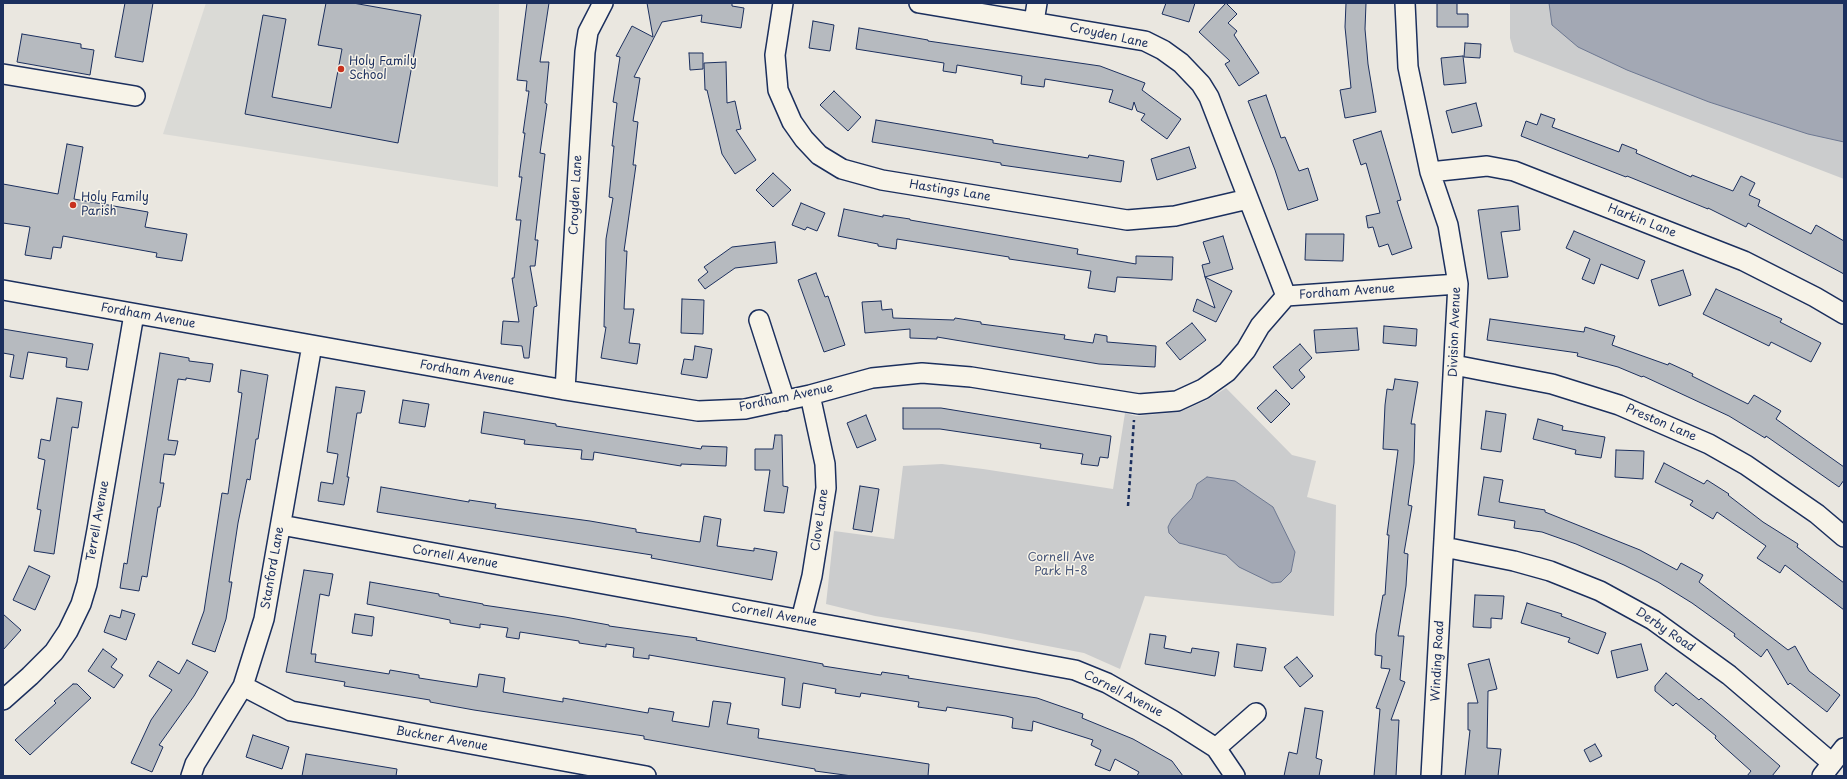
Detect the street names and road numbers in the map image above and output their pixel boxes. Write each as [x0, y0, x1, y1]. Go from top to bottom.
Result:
street label: Croyden Lane [1068, 21, 1150, 51]
street label: Croyden Lane [567, 154, 585, 236]
street label: Hastings Lane [908, 177, 992, 205]
street label: Harkin Lane [1606, 201, 1678, 241]
street label: Fordham Avenue [1299, 281, 1395, 303]
street label: Division Avenue [1446, 287, 1464, 377]
street label: Fordham Avenue [99, 301, 197, 331]
street label: Fordham Avenue [418, 358, 516, 388]
street label: Fordham Avenue [738, 381, 834, 415]
street label: Preston Lane [1623, 402, 1699, 444]
street label: Terrell Avenue [84, 479, 112, 563]
street label: Clove Lane [809, 488, 831, 552]
street label: Stanford Lane [259, 526, 287, 610]
street label: Cornell Avenue [411, 542, 499, 572]
street label: Cornell Avenue [730, 600, 818, 630]
street label: Derby Road [1632, 605, 1698, 655]
street label: Winding Road [1429, 620, 1447, 702]
street label: Cornell Avenue [1081, 668, 1165, 720]
street label: Buckner Avenue [395, 724, 489, 754]

